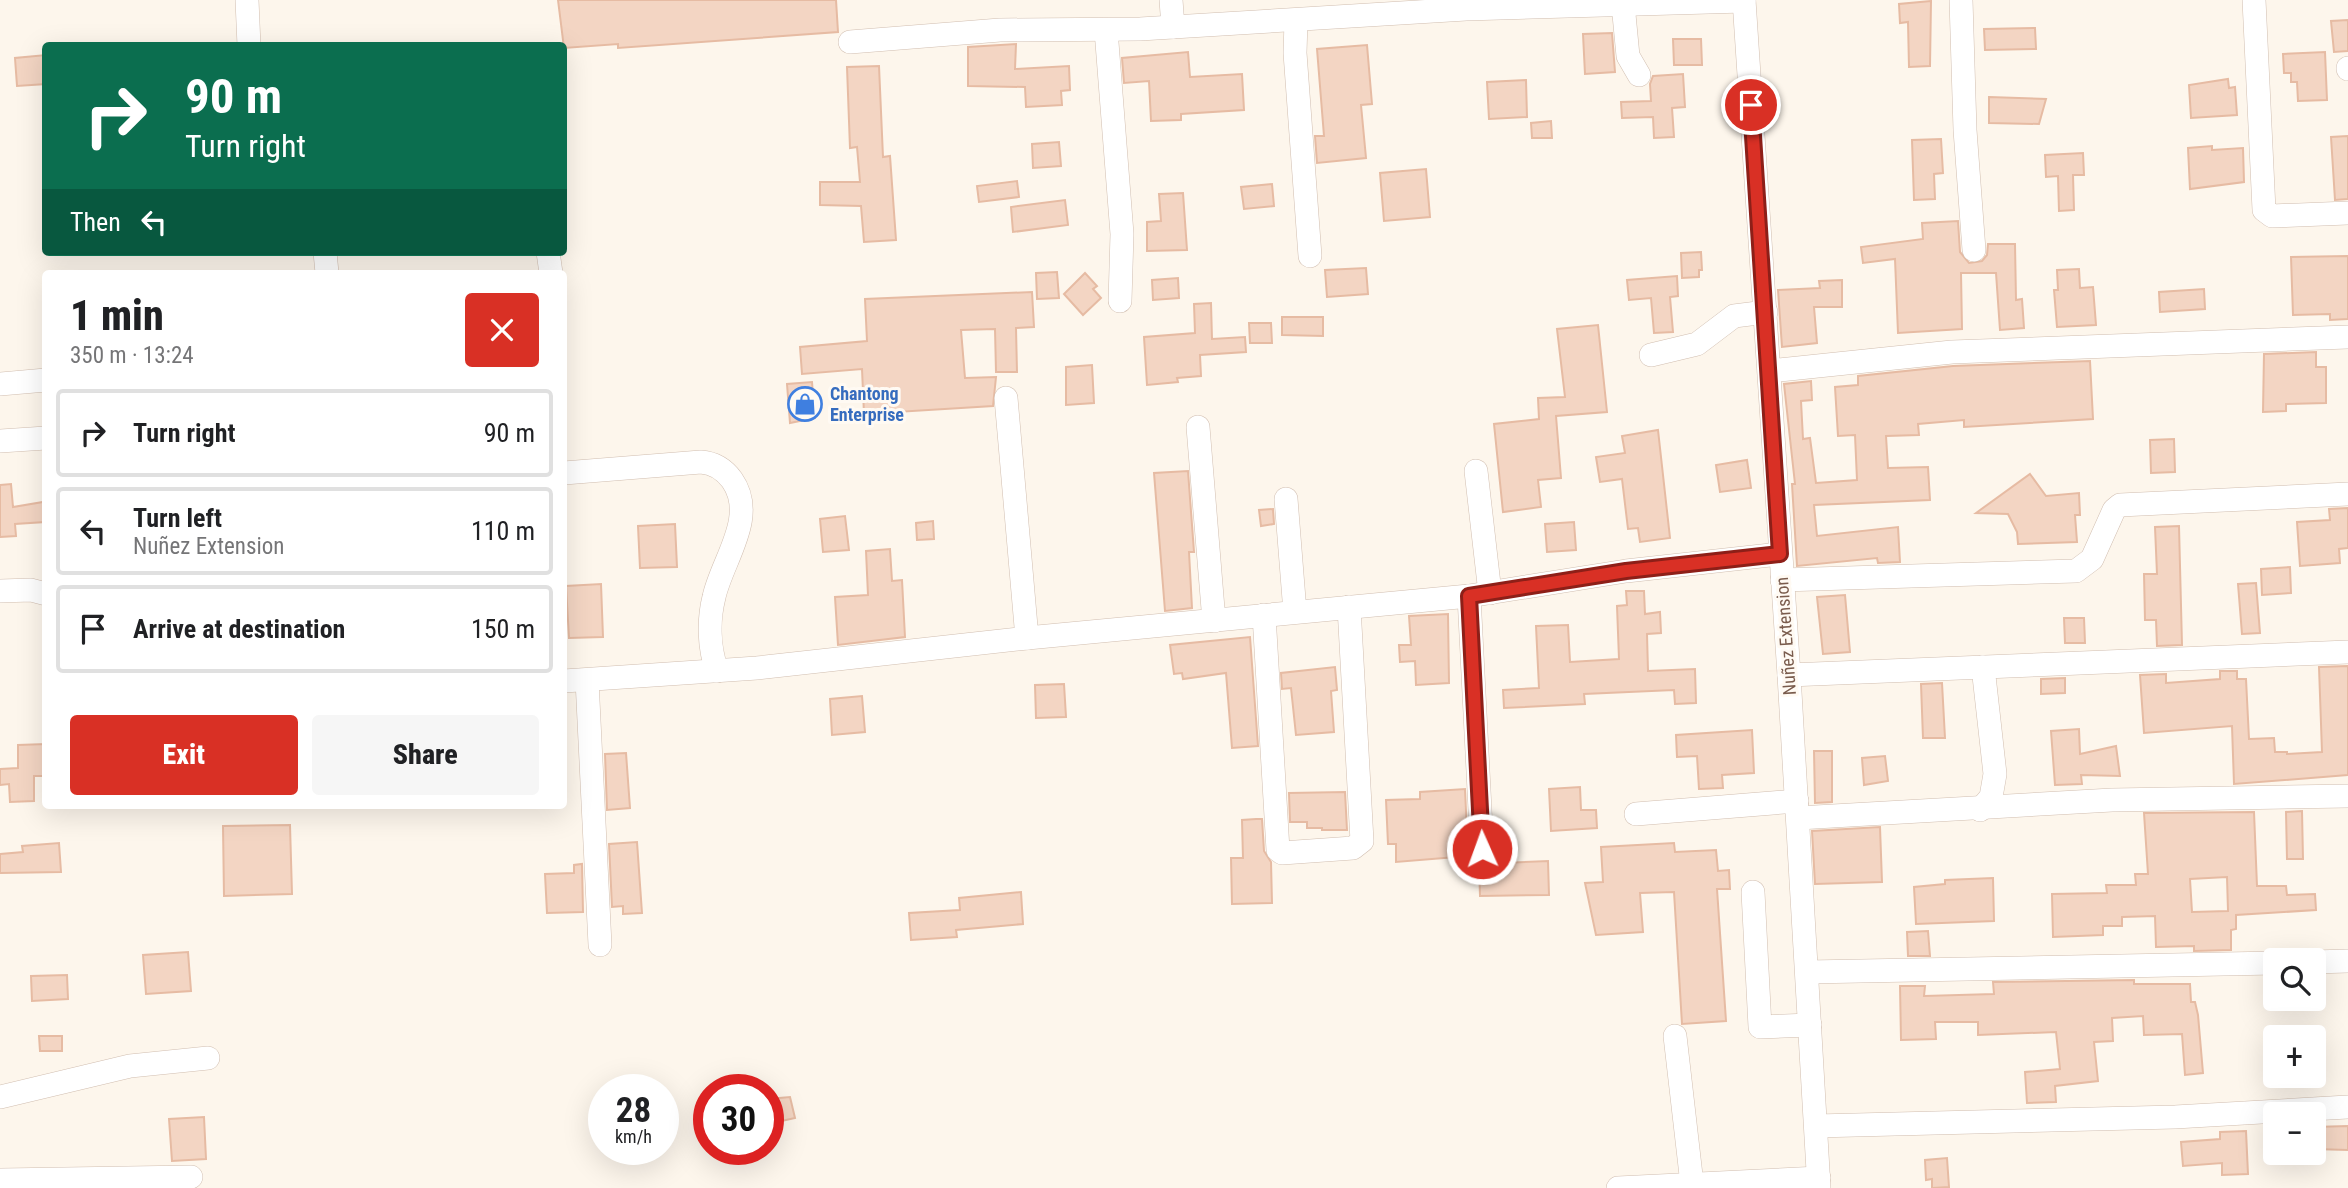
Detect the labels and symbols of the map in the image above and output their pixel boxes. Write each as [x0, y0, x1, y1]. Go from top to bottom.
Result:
pin [1721, 75, 1781, 135]
place label: Chantong Enterprise [830, 383, 904, 425]
shop icon: Chantong Enterprise [786, 385, 824, 423]
street label: Nuñez Extension [1771, 576, 1800, 696]
position arrow [1445, 812, 1519, 886]
speed limit sign: 30 [693, 1074, 784, 1165]

